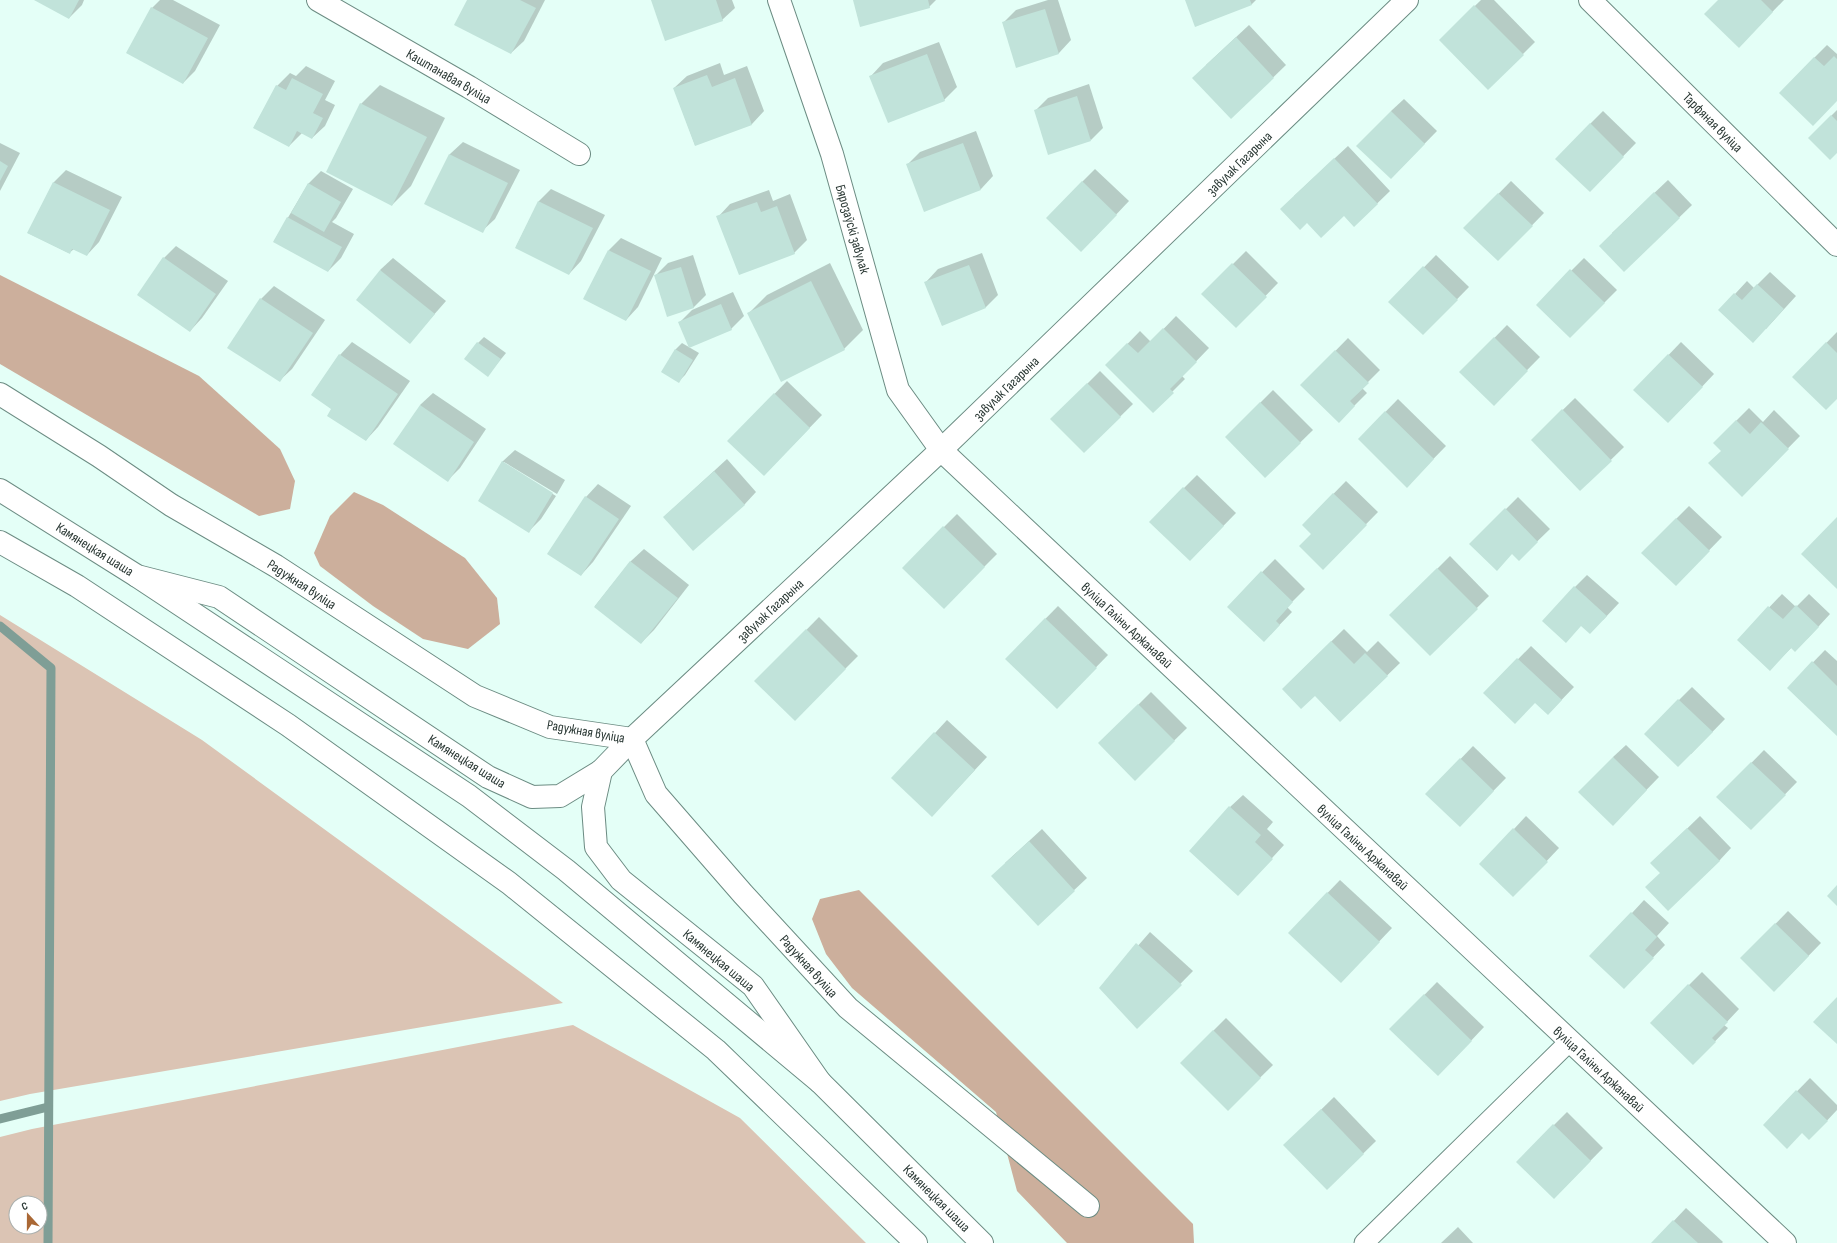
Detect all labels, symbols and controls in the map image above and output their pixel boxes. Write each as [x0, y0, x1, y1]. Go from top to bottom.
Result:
street label: Каштанавая вуліца [403, 45, 494, 108]
street label: Тарфяная вуліца [1679, 89, 1746, 156]
street label: завулак Гагарына [1203, 128, 1276, 199]
street label: Бярозаўскі завулак [832, 183, 874, 276]
street label: завулак Гагарына [970, 353, 1043, 424]
street label: Камянецкая шаша [53, 519, 137, 580]
street label: Радужная вуліца [264, 556, 339, 613]
street label: завулак Гагарына [734, 575, 807, 645]
street label: вуліца Галіны Аржанавай [1077, 579, 1176, 672]
street label: Радужная вуліца [546, 716, 626, 747]
street label: Камянецкая шаша [425, 731, 509, 792]
street label: вуліца Галіны Аржанавай [1313, 801, 1412, 894]
street label: Камянецкая шаша [679, 926, 758, 995]
street label: Радужная вуліца [776, 931, 841, 1001]
street label: вуліца Галіны Аржанавай [1549, 1023, 1648, 1116]
street label: Камянецкая шаша [899, 1161, 974, 1236]
north arrow [8, 1195, 48, 1235]
text: С [20, 1199, 30, 1213]

